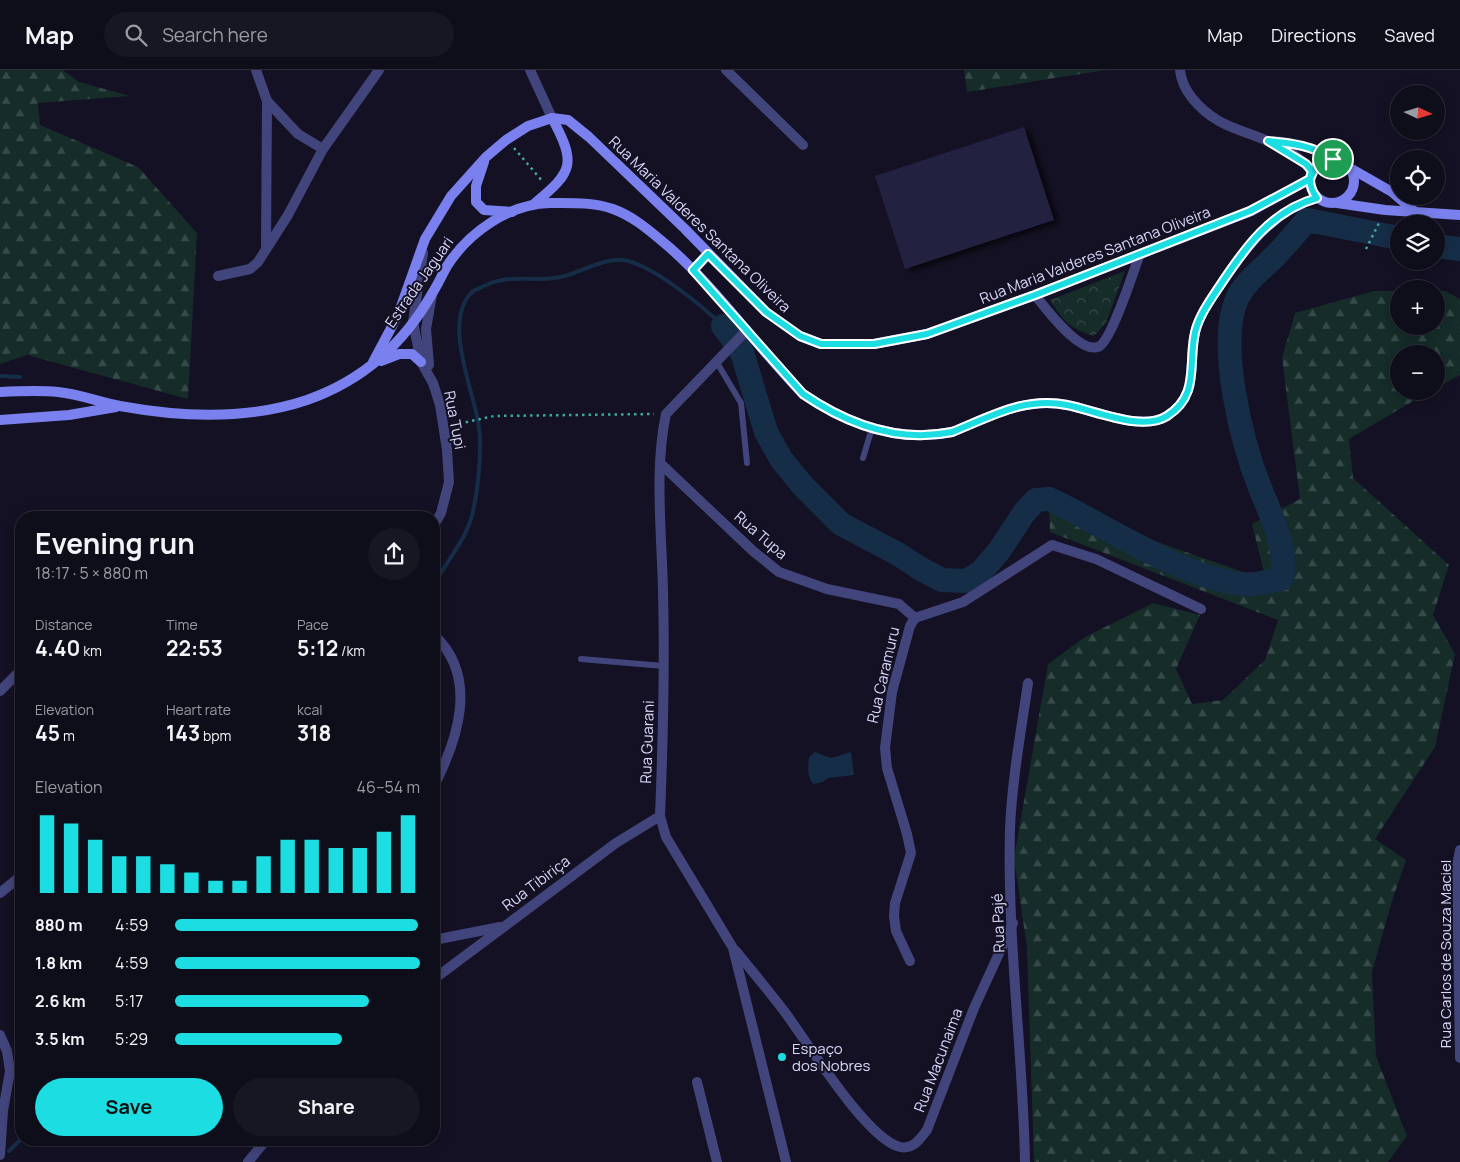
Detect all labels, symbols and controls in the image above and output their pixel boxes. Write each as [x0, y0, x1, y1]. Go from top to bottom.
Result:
search box [104, 12, 454, 57]
text: Map [25, 18, 74, 51]
icon: search [122, 21, 150, 49]
text: Search here [162, 22, 268, 48]
text: Map [1207, 23, 1243, 47]
text: Directions [1271, 23, 1356, 47]
text: Saved [1384, 23, 1435, 47]
north arrow [1390, 85, 1445, 140]
map controls [1390, 85, 1445, 400]
street label: Rua Maria Valderes Santana Oliveira [604, 131, 796, 317]
pin [1312, 138, 1354, 180]
icon: arrive [1319, 145, 1347, 173]
button: locate [1390, 150, 1445, 205]
street label: Rua Maria Valderes Santana Oliveira [977, 201, 1213, 309]
button: layers [1390, 215, 1445, 270]
street label: Estrada Jaguari [380, 232, 458, 332]
button: + [1390, 280, 1445, 335]
button: − [1390, 345, 1445, 400]
street label: Rua Tupi [439, 389, 471, 451]
street label: Rua Tupa [730, 506, 792, 564]
text: Evening run [35, 524, 195, 562]
button: share [368, 528, 420, 580]
text: 18:17 · 5 × 880 m [35, 562, 148, 584]
text: Distance [35, 615, 92, 634]
text: Time [166, 615, 198, 634]
text: Pace [297, 615, 329, 634]
street label: Rua Caramuru [862, 625, 904, 725]
text: 4.40 [35, 634, 80, 662]
text: 22:53 [166, 634, 223, 662]
text: 5:12 [297, 634, 338, 662]
text: km [80, 641, 102, 660]
text: /km [338, 641, 365, 660]
text: Elevation [35, 700, 94, 719]
text: Heart rate [166, 700, 231, 719]
text: kcal [297, 700, 323, 719]
street label: Rua Guarani [635, 700, 659, 784]
text: 45 [35, 719, 60, 747]
text: 143 [166, 719, 200, 747]
text: 318 [297, 719, 331, 747]
text: m [60, 726, 75, 745]
text: bpm [200, 726, 231, 745]
text: Elevation [35, 776, 103, 798]
text: 46–54 m [357, 776, 420, 798]
street label: Rua Tibiriça [498, 851, 574, 915]
street label: Rua Carlos de Souza Maciel [1435, 860, 1456, 1048]
street label: Rua Pajé [986, 893, 1010, 953]
text: 880 m [35, 914, 83, 936]
text: 4:59 [115, 914, 148, 936]
text: 1.8 km [35, 952, 82, 974]
text: 4:59 [115, 952, 148, 974]
text: 2.6 km [35, 990, 86, 1012]
text: 5:17 [115, 990, 143, 1012]
street label: Rua Macunaima [909, 1005, 967, 1115]
text: 3.5 km [35, 1028, 85, 1050]
text: 5:29 [115, 1028, 148, 1050]
place label: Espaço dos Nobres [792, 1038, 871, 1076]
marker: Espaço dos Nobres [776, 1051, 788, 1063]
button: Save [35, 1078, 223, 1136]
button: Share [233, 1078, 420, 1136]

